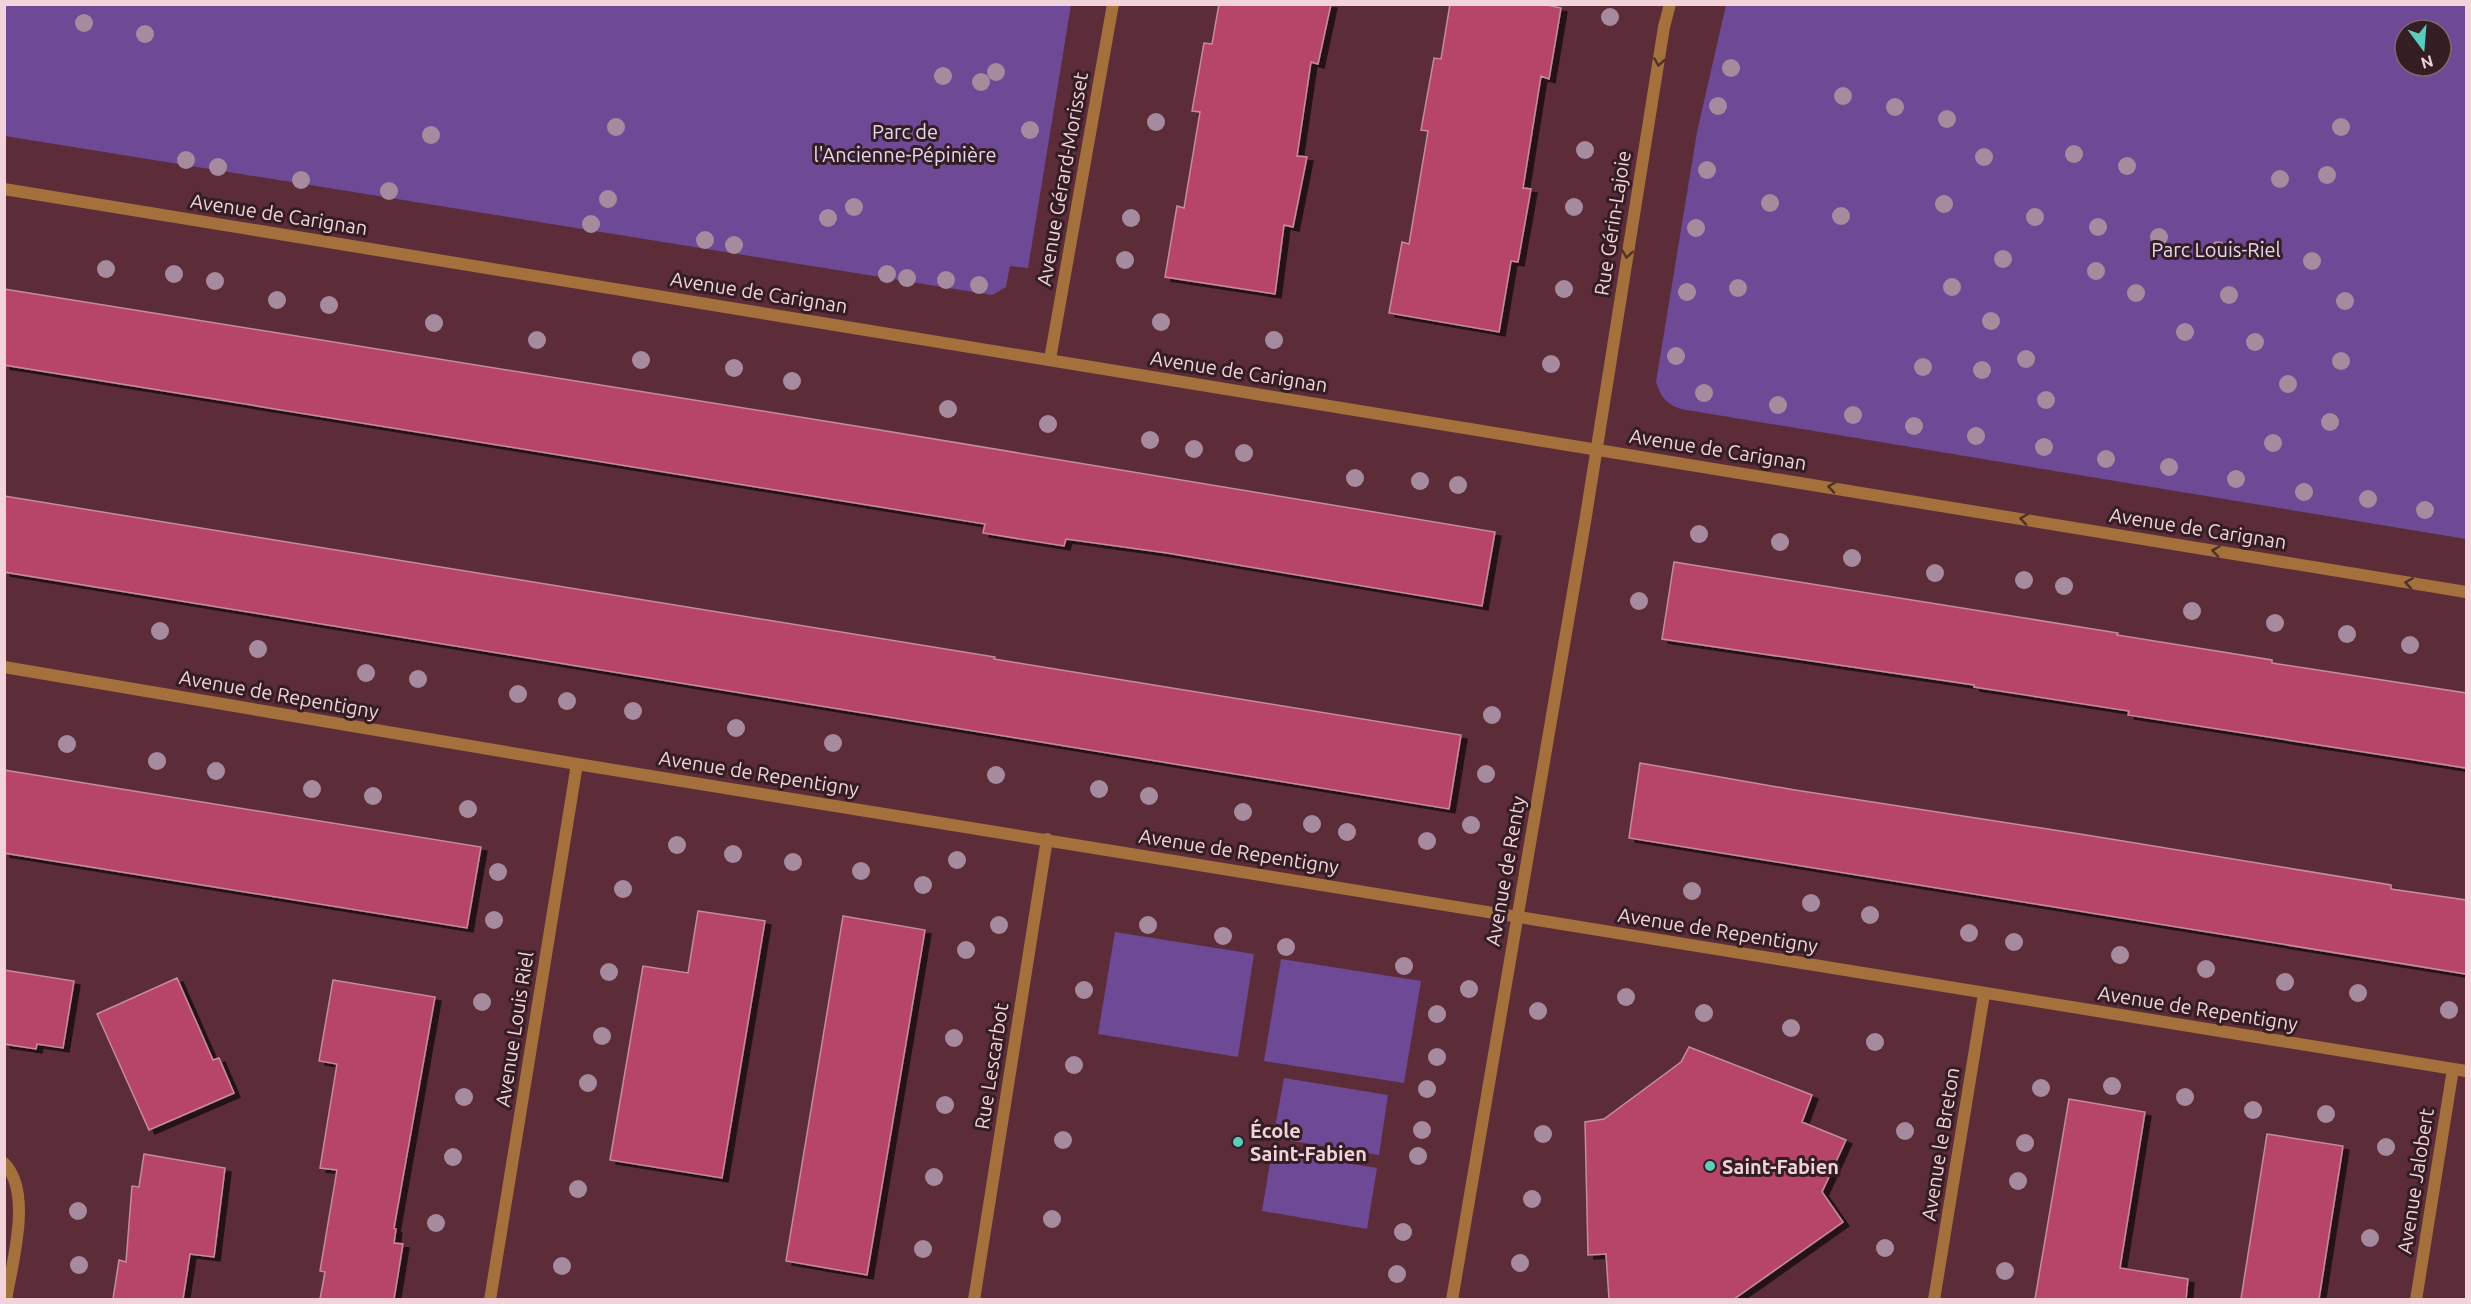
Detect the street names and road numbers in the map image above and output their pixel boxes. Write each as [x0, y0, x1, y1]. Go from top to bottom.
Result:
street label: Avenue Gérard-Morisset [1032, 70, 1092, 288]
street label: Rue Gérin-Lajoie [1589, 149, 1635, 297]
street label: Avenue de Carignan [189, 189, 369, 239]
street label: Avenue de Carignan [669, 267, 849, 317]
street label: Avenue de Carignan [1149, 346, 1329, 396]
street label: Avenue de Carignan [1628, 424, 1808, 474]
street label: Avenue de Carignan [2108, 503, 2288, 553]
street label: Avenue de Repentigny [178, 665, 381, 723]
street label: Avenue de Repentigny [657, 746, 861, 800]
street label: Avenue de Renty [1481, 794, 1530, 948]
street label: Avenue de Repentigny [1137, 824, 1341, 878]
street label: Avenue de Repentigny [1616, 903, 1820, 957]
street label: Avenue Louis Riel [490, 950, 538, 1108]
street label: Avenue de Repentigny [2096, 981, 2300, 1035]
street label: Rue Lescarbot [970, 1001, 1012, 1131]
street label: Avenue le Breton [1917, 1066, 1963, 1222]
street label: Avenue Jalobert [2392, 1106, 2438, 1255]

